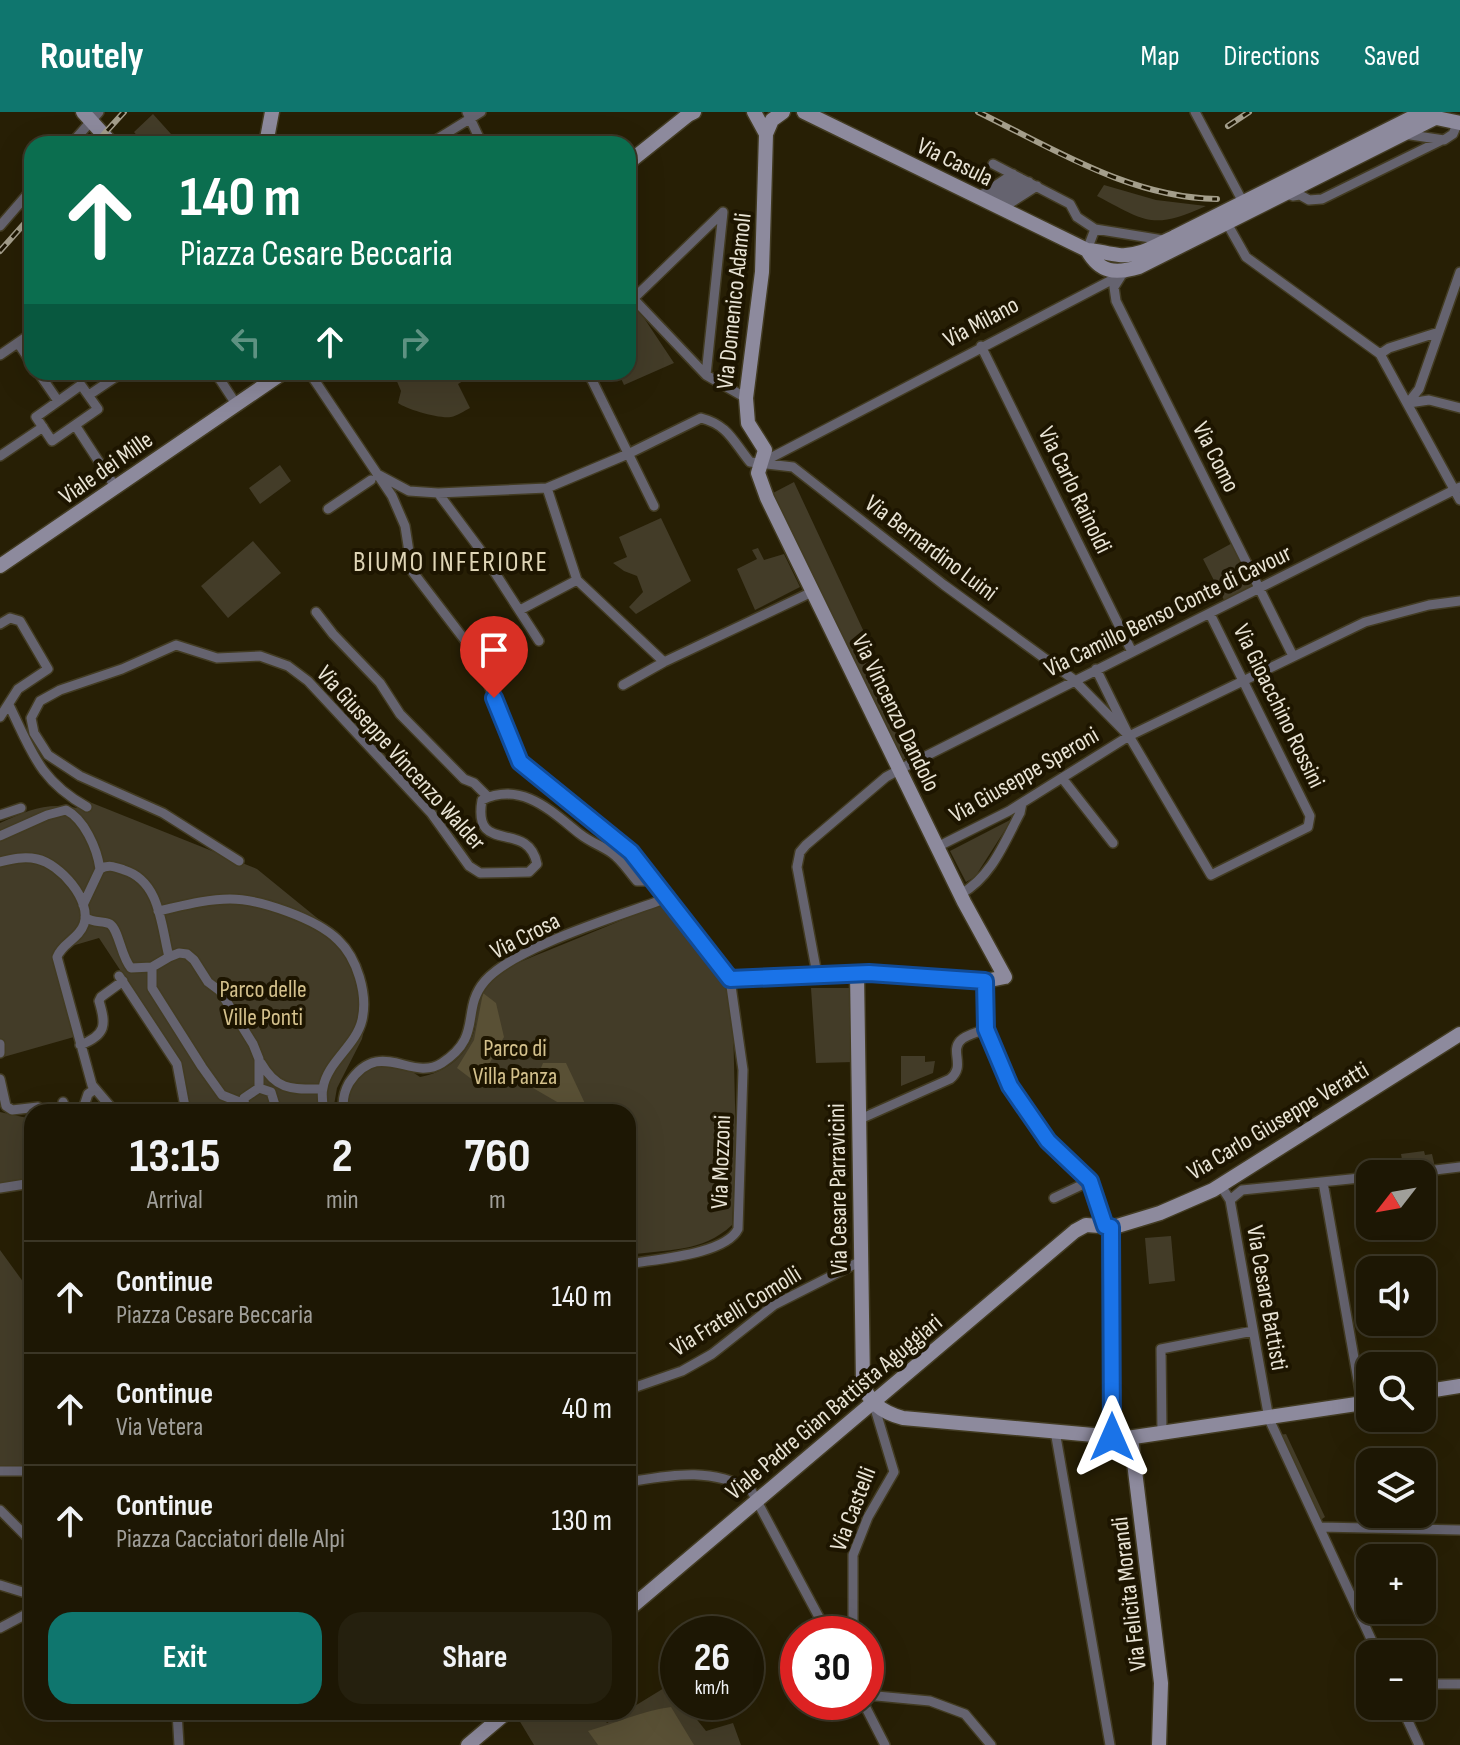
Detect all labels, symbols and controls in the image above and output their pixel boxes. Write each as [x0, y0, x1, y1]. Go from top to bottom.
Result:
text: Routely [40, 34, 144, 79]
text: Map [1141, 40, 1180, 73]
text: Directions [1224, 40, 1320, 73]
text: Saved [1364, 40, 1420, 73]
street label: Via Casula [912, 131, 998, 193]
text: 140 m [180, 165, 301, 232]
icon: ahead [48, 168, 152, 272]
street label: Via Domenico Adamoli [710, 211, 758, 391]
text: Piazza Cesare Beccaria [180, 233, 453, 276]
street label: Via Milano [938, 290, 1024, 354]
icon: left [224, 320, 268, 364]
icon: ahead [308, 320, 352, 364]
icon: right [392, 320, 436, 364]
street label: Via Como [1186, 417, 1246, 497]
street label: Via Carlo Rainoldi [1032, 422, 1118, 558]
street label: Viale dei Mille [54, 425, 158, 511]
street label: Via Bernardino Luini [859, 489, 1003, 607]
street label: Via Camillo Benso Conte di Cavour [1040, 538, 1296, 684]
district label: BIUMO INFERIORE [353, 546, 549, 579]
pin [460, 616, 528, 698]
street label: Via Gioacchino Rossini [1227, 619, 1331, 793]
icon: arrive [472, 628, 516, 672]
street label: Via Vincenzo Dandolo [846, 630, 946, 796]
street label: Via Giuseppe Vincenzo Walder [310, 660, 492, 856]
street label: Via Giuseppe Speroni [944, 721, 1104, 829]
street label: Via Crosa [485, 906, 565, 966]
park label: Parco delle Ville Ponti [219, 975, 307, 1032]
park label: Parco di Villa Panza [473, 1034, 557, 1091]
street label: Via Carlo Giuseppe Veratti [1182, 1055, 1374, 1187]
street label: Via Cesare Parravicini [822, 1103, 854, 1275]
street label: Via Mozzoni [705, 1115, 737, 1209]
text: 13:15 [129, 1128, 221, 1185]
text: 2 [332, 1128, 353, 1185]
text: 760 [464, 1128, 530, 1185]
north arrow [1356, 1160, 1436, 1240]
map controls [1356, 1160, 1436, 1720]
text: Arrival [147, 1185, 203, 1216]
text: min [326, 1185, 359, 1216]
text: m [489, 1185, 506, 1216]
street label: Via Cesare Battisti [1240, 1223, 1294, 1373]
button: sound [1356, 1256, 1436, 1336]
street label: Via Fratelli Comolli [665, 1259, 807, 1363]
text: Continue [116, 1264, 213, 1300]
icon: ahead [48, 1275, 92, 1319]
text: 140 m [552, 1279, 612, 1315]
text: Piazza Cesare Beccaria [116, 1300, 313, 1331]
street label: Viale Padre Gian Battista Aguggiari [720, 1308, 948, 1506]
button: search [1356, 1352, 1436, 1432]
text: Continue [116, 1376, 213, 1412]
icon: ahead [48, 1387, 92, 1431]
text: 40 m [562, 1391, 612, 1427]
position arrow [1070, 1395, 1154, 1479]
text: Via Vetera [116, 1412, 203, 1443]
button: layers [1356, 1448, 1436, 1528]
street label: Via Castelli [824, 1463, 882, 1555]
text: Continue [116, 1488, 213, 1524]
icon: ahead [48, 1499, 92, 1543]
text: 130 m [552, 1503, 612, 1539]
street label: Via Felicita Morandi [1105, 1515, 1153, 1673]
text: Piazza Cacciatori delle Alpi [116, 1524, 345, 1555]
button: + [1356, 1544, 1436, 1624]
button: Exit [48, 1612, 322, 1704]
button: Share [338, 1612, 612, 1704]
speed limit sign: 30 [780, 1616, 884, 1720]
text: 26 [694, 1634, 730, 1682]
button: − [1356, 1640, 1436, 1720]
text: km/h [695, 1676, 729, 1700]

